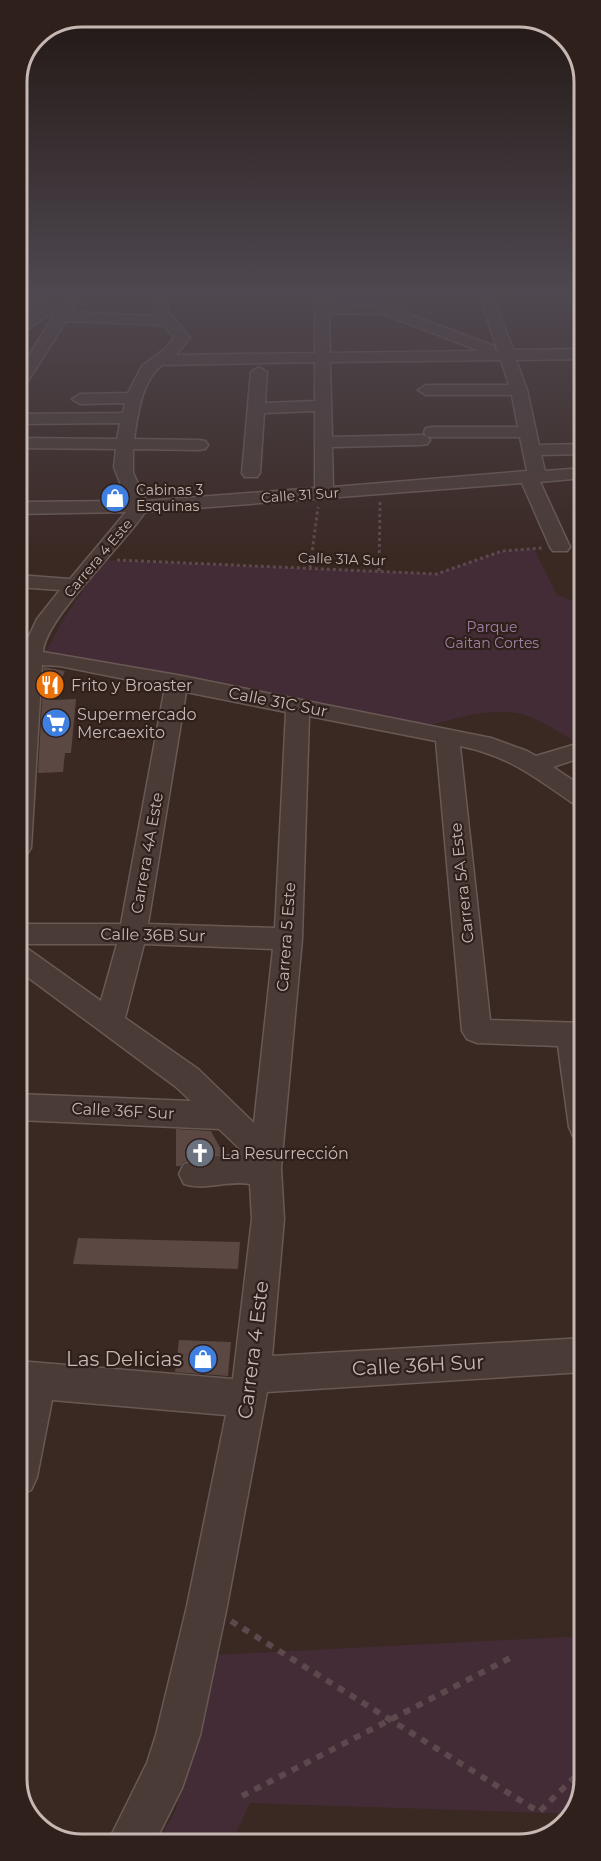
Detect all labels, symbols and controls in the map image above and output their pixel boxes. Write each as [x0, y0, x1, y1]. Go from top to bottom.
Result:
place label: Cabinas 3 Esquinas [136, 481, 204, 515]
shop icon: Cabinas 3 Esquinas [99, 482, 131, 514]
street label: Calle 31 Sur [260, 483, 340, 507]
street label: Carrera 4 Este [60, 515, 136, 601]
street label: Calle 31A Sur [298, 548, 387, 570]
park label: Parque Gaitan Cortes [445, 618, 539, 652]
restaurant icon: Frito y Broaster [34, 669, 66, 701]
place label: Frito y Broaster [71, 676, 192, 695]
street label: Calle 31C Sur [227, 683, 329, 721]
place label: Supermercado Mercaexito [77, 705, 197, 742]
supermarket icon: Supermercado Mercaexito [40, 707, 72, 739]
street label: Carrera 4A Este [127, 791, 167, 915]
street label: Carrera 5A Este [446, 822, 478, 944]
street label: Carrera 5 Este [273, 882, 299, 992]
street label: Calle 36B Sur [100, 925, 206, 945]
street label: Calle 36F Sur [71, 1099, 175, 1123]
church icon: La Resurrección [184, 1137, 216, 1169]
place label: La Resurrección [221, 1144, 349, 1163]
street label: Carrera 4 Este [233, 1280, 273, 1420]
shop icon: Las Delicias [187, 1343, 219, 1375]
place label: Las Delicias [66, 1347, 182, 1371]
street label: Calle 36H Sur [351, 1350, 485, 1380]

